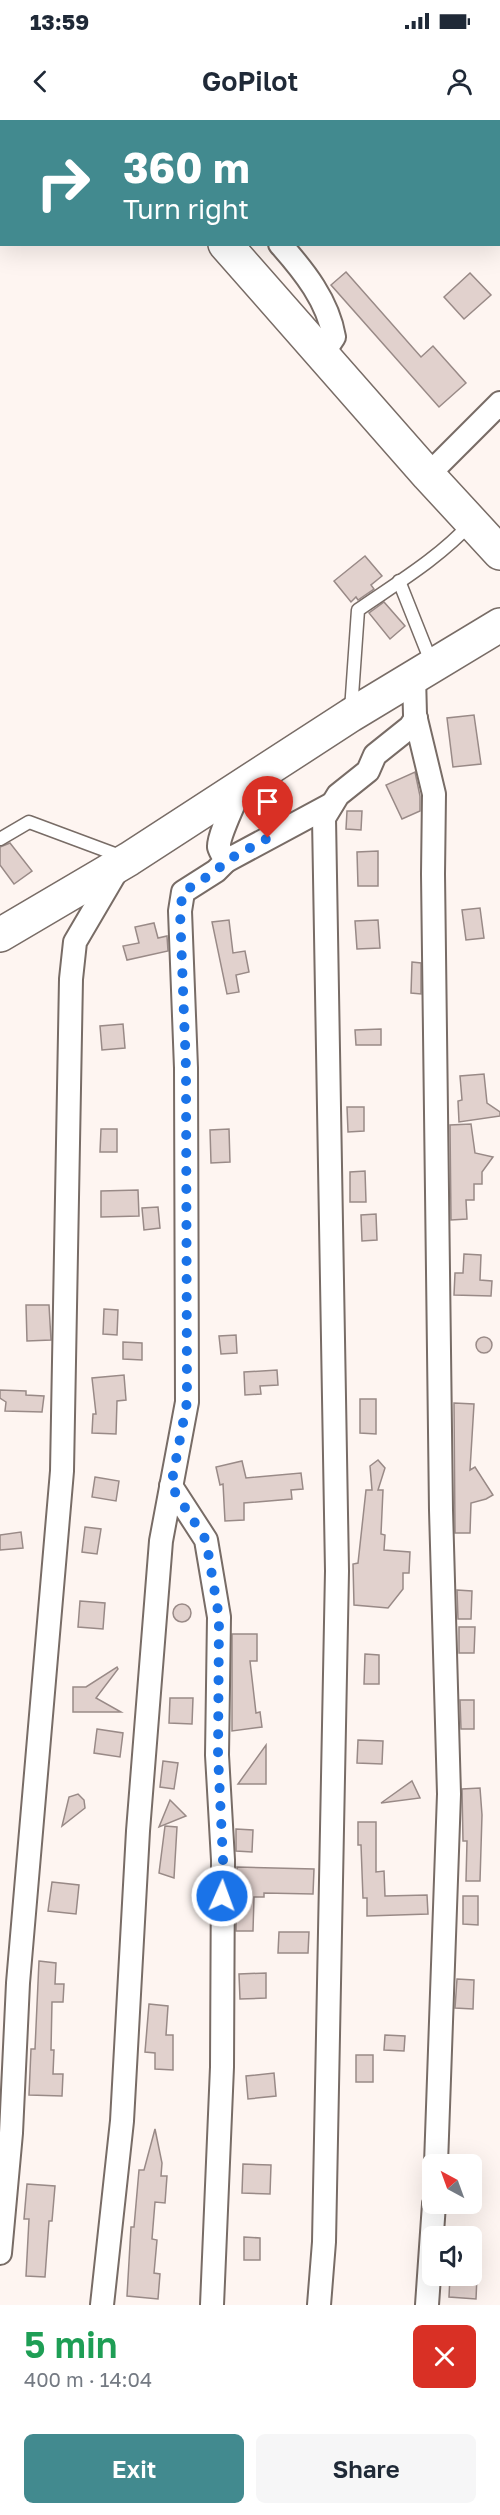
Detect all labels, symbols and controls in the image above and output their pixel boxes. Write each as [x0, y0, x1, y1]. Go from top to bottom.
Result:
text: 13:59 [30, 8, 89, 35]
icon: back [24, 65, 57, 98]
text: GoPilot [202, 65, 298, 97]
icon: person [443, 65, 476, 98]
text: 360 m [123, 142, 250, 192]
icon: right [24, 144, 102, 222]
text: Turn right [123, 193, 249, 225]
pin [242, 776, 293, 838]
icon: arrive [251, 785, 284, 818]
position arrow [190, 1864, 254, 1928]
north arrow [422, 2154, 482, 2214]
map controls [422, 2154, 482, 2286]
button: sound [422, 2226, 482, 2286]
text: 5 min [24, 2323, 118, 2366]
button: close [413, 2325, 476, 2388]
text: 400 m · 14:04 [24, 2367, 152, 2391]
button: Exit [24, 2434, 244, 2503]
button: Share [256, 2434, 476, 2503]

